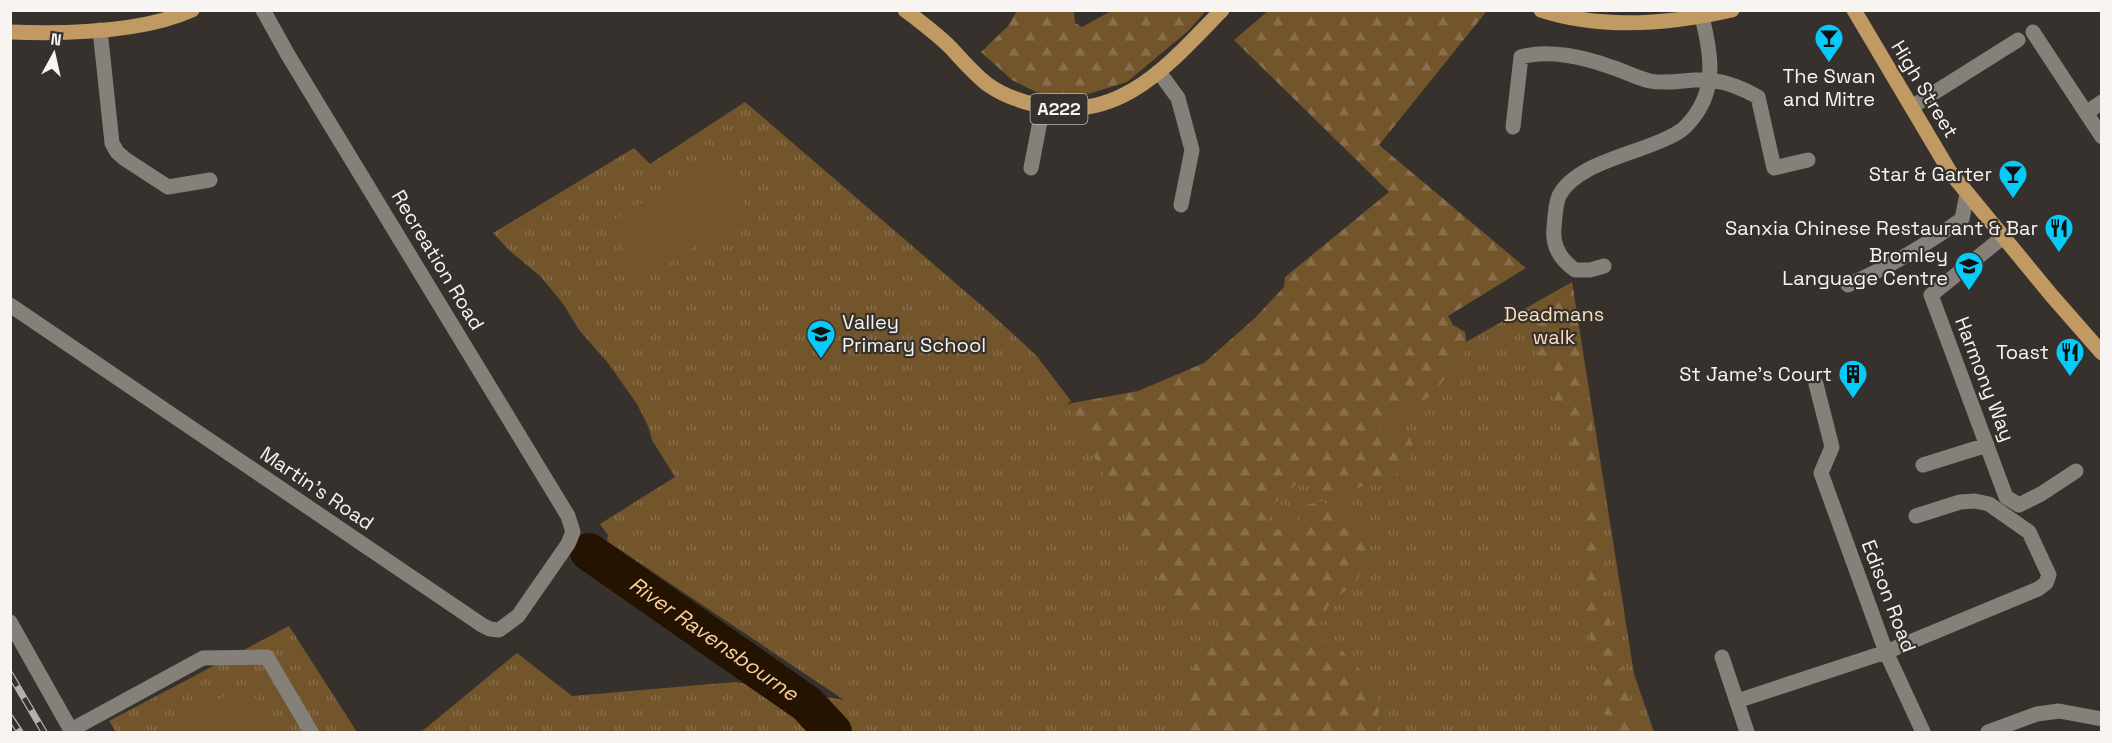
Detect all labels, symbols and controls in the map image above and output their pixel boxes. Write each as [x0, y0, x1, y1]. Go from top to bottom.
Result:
bar icon: The Swan and Mitre [1813, 22, 1845, 64]
north arrow [24, 24, 84, 84]
text: N [49, 28, 63, 51]
street label: High Street [1886, 35, 1964, 143]
place label: The Swan and Mitre [1783, 63, 1875, 112]
road number: A222 [1030, 94, 1088, 124]
bar icon: Star & Garter [1997, 158, 2029, 200]
place label: Star & Garter [1869, 161, 1992, 187]
street label: Recreation Road [386, 185, 490, 335]
restaurant icon: Sanxia Chinese Restaurant & Bar [2043, 212, 2075, 254]
place label: Sanxia Chinese Restaurant & Bar [1725, 215, 2038, 241]
place label: Bromley Language Centre [1782, 242, 1948, 291]
school or university icon: Bromley Language Centre [1953, 250, 1985, 292]
park label: Deadmans walk [1504, 301, 1604, 350]
place label: Valley Primary School [842, 309, 986, 358]
street label: Harmony Way [1949, 313, 2021, 445]
school or university icon: Valley Primary School [805, 318, 837, 360]
restaurant icon: Toast [2054, 336, 2086, 378]
place label: Toast [1996, 339, 2049, 365]
building icon: St Jame's Court [1837, 358, 1869, 400]
place label: St Jame's Court [1679, 361, 1832, 387]
street label: Martin's Road [255, 440, 379, 536]
street label: Edison Road [1856, 536, 1922, 656]
water label: River Ravensbourne [624, 570, 805, 708]

